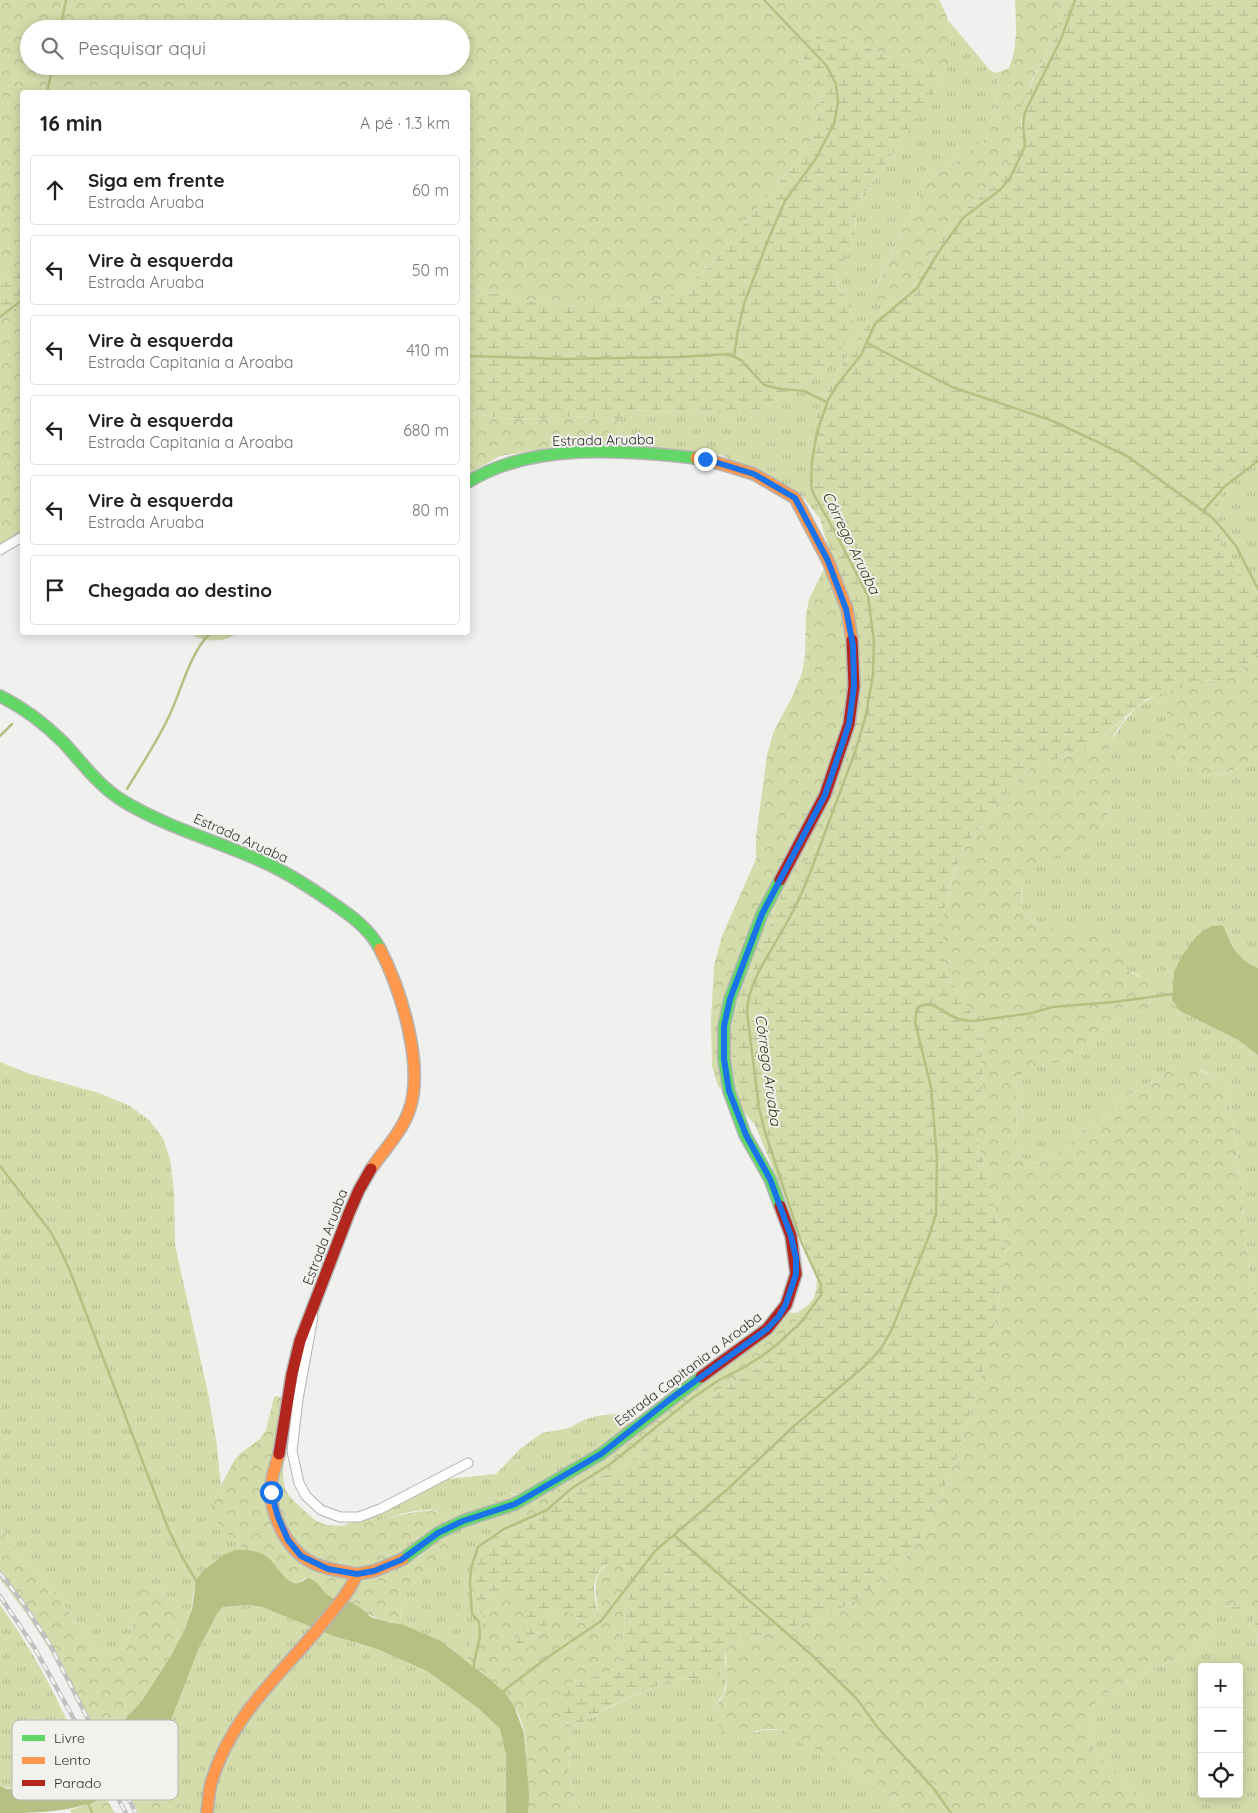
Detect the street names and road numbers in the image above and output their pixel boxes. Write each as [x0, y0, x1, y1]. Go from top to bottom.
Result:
street label: Estrada Aruaba [552, 430, 654, 450]
street label: Estrada Aruaba [191, 809, 291, 867]
street label: Estrada Aruaba [298, 1186, 352, 1288]
street label: Estrada Capitania a Aroaba [611, 1308, 765, 1430]

